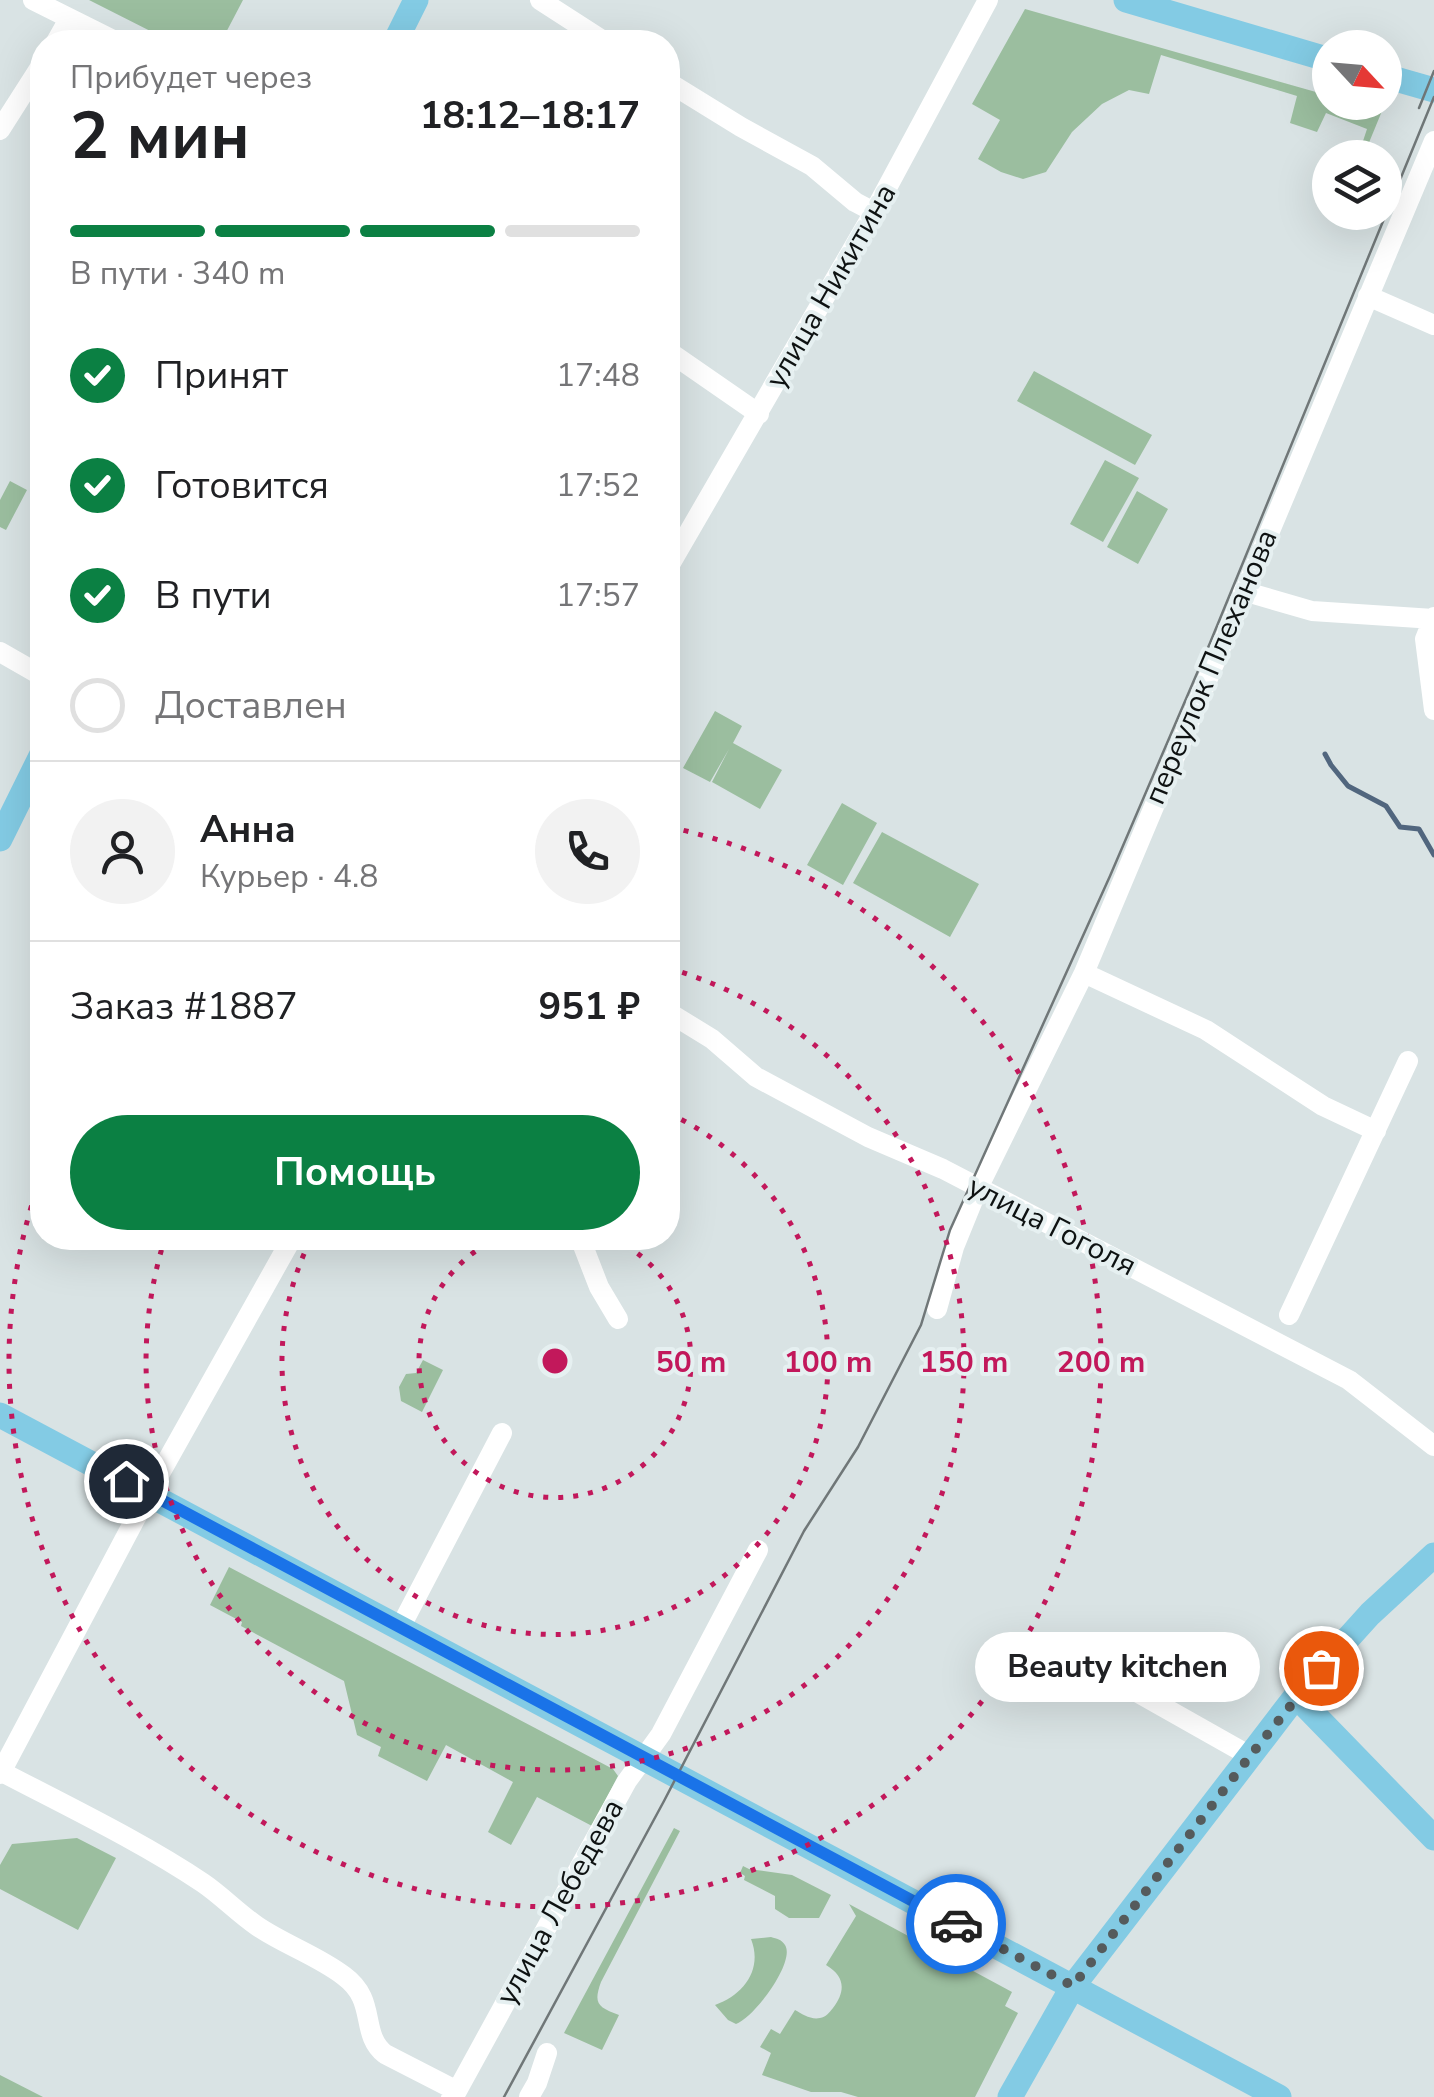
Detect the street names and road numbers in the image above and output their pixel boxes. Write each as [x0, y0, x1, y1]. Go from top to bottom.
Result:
street label: улица Никитина [756, 176, 906, 396]
street label: переулок Плеханова [1134, 523, 1288, 811]
street label: улица Гоголя [961, 1166, 1143, 1286]
street label: улица Лебедева [486, 1792, 634, 2012]

